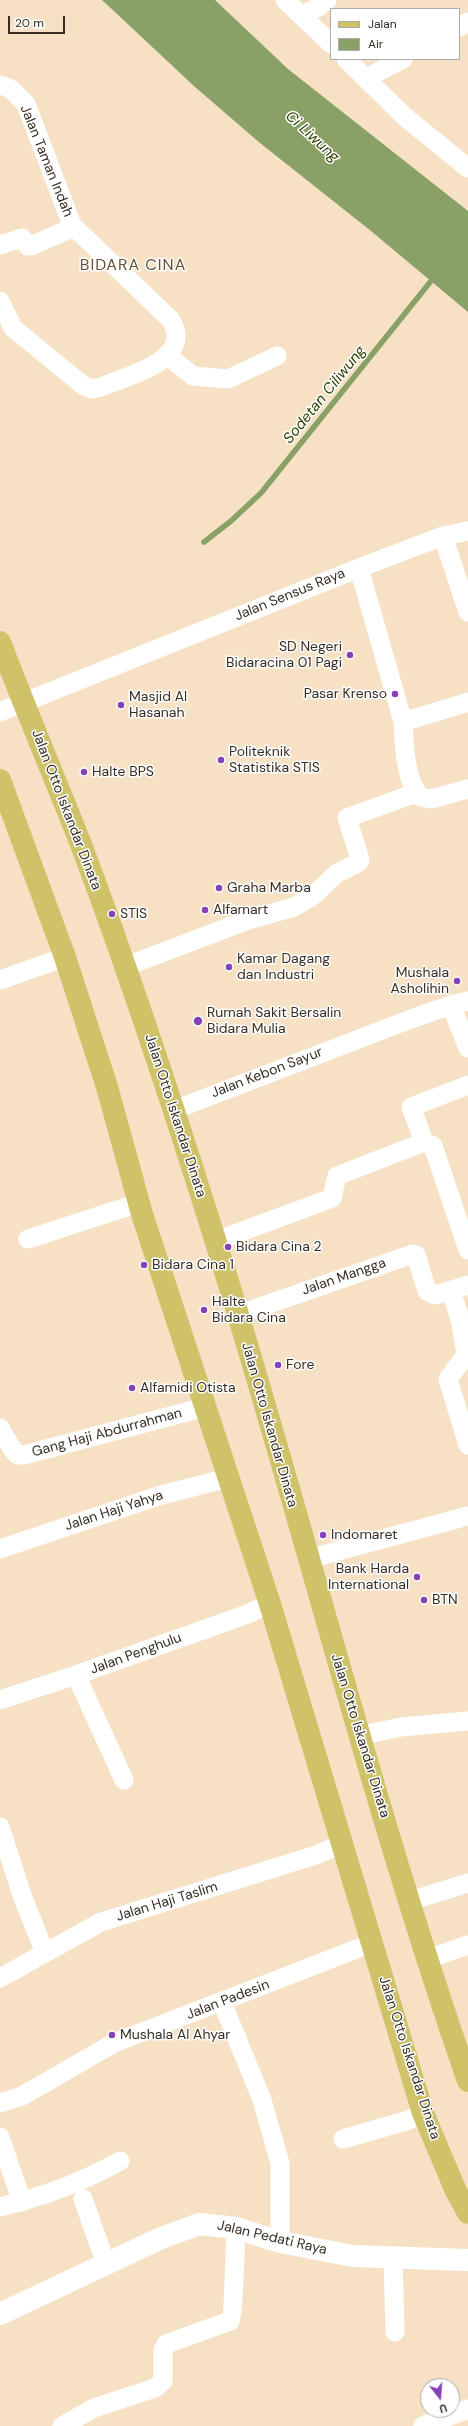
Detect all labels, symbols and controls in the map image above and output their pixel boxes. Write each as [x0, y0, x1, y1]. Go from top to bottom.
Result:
scale bar [10, 8, 67, 34]
legend [330, 8, 460, 60]
text: 20 m [15, 15, 44, 31]
text: Jalan [368, 16, 397, 32]
text: Air [368, 36, 383, 52]
street label: Jalan Taman Indah [16, 103, 76, 219]
water label: Ci Liwung [281, 108, 343, 166]
district label: BIDARA CINA [80, 256, 186, 276]
water label: Sodetan Ciliwung [280, 342, 370, 448]
street label: Jalan Sensus Raya [232, 565, 348, 625]
place label: SD Negeri Bidaracina 01 Pagi [226, 639, 342, 672]
marker: SD Negeri Bidaracina 01 Pagi [345, 650, 355, 660]
place label: Pasar Krenso [304, 686, 387, 702]
place label: Masjid Al Hasanah [129, 689, 187, 722]
marker: Pasar Krenso [390, 689, 400, 699]
marker: Masjid Al Hasanah [116, 700, 126, 710]
street label: Jalan Otto Iskandar Dinata [28, 727, 104, 893]
place label: Politeknik Statistika STIS [229, 744, 320, 776]
marker: Politeknik Statistika STIS [216, 755, 226, 765]
place label: Halte BPS [92, 764, 154, 780]
marker: Halte BPS [79, 767, 89, 777]
place label: Graha Marba [227, 880, 311, 896]
marker: Graha Marba [214, 883, 224, 893]
place label: Alfamart [213, 902, 268, 918]
marker: Alfamart [200, 905, 210, 915]
place label: STIS [120, 906, 147, 922]
marker: STIS [107, 909, 117, 919]
place label: Kamar Dagang dan Industri [237, 951, 330, 984]
marker: Kamar Dagang dan Industri [224, 962, 234, 972]
place label: Mushala Asholihin [390, 965, 449, 998]
marker: Mushala Asholihin [452, 976, 462, 986]
place label: Rumah Sakit Bersalin Bidara Mulia [207, 1005, 341, 1038]
marker: Rumah Sakit Bersalin Bidara Mulia [192, 1015, 204, 1027]
street label: Jalan Otto Iskandar Dinata [141, 1032, 209, 1200]
street label: Jalan Kebon Sayur [209, 1044, 325, 1102]
place label: Bidara Cina 2 [236, 1239, 322, 1255]
marker: Bidara Cina 2 [223, 1242, 233, 1252]
street label: Jalan Mangga [300, 1255, 388, 1299]
place label: Bidara Cina 1 [152, 1257, 234, 1273]
marker: Bidara Cina 1 [139, 1260, 149, 1270]
place label: Halte Bidara Cina [212, 1294, 286, 1326]
marker: Halte Bidara Cina [199, 1305, 209, 1315]
street label: Jalan Otto Iskandar Dinata [237, 1341, 301, 1509]
place label: Fore [286, 1357, 314, 1373]
marker: Fore [273, 1360, 283, 1370]
place label: Alfamidi Otista [140, 1380, 236, 1396]
marker: Alfamidi Otista [127, 1383, 137, 1393]
street label: Gang Haji Abdurrahman [30, 1405, 184, 1461]
street label: Jalan Haji Yahya [63, 1487, 165, 1535]
place label: Indomaret [331, 1527, 398, 1543]
marker: Indomaret [318, 1530, 328, 1540]
place label: Bank Harda International [328, 1561, 409, 1594]
marker: Bank Harda International [412, 1572, 422, 1582]
place label: BTN [432, 1592, 458, 1608]
marker: BTN [419, 1595, 429, 1605]
street label: Jalan Penghulu [88, 1630, 184, 1678]
street label: Jalan Otto Iskandar Dinata [327, 1652, 393, 1820]
street label: Jalan Haji Taslim [114, 1879, 220, 1925]
street label: Jalan Otto Iskandar Dinata [375, 1974, 443, 2142]
street label: Jalan Padesin [184, 1976, 272, 2024]
place label: Mushala Al Ahyar [120, 2027, 230, 2043]
marker: Mushala Al Ahyar [107, 2030, 117, 2040]
street label: Jalan Pedati Raya [216, 2217, 328, 2259]
north arrow [420, 2378, 460, 2418]
text: U [438, 2401, 449, 2416]

